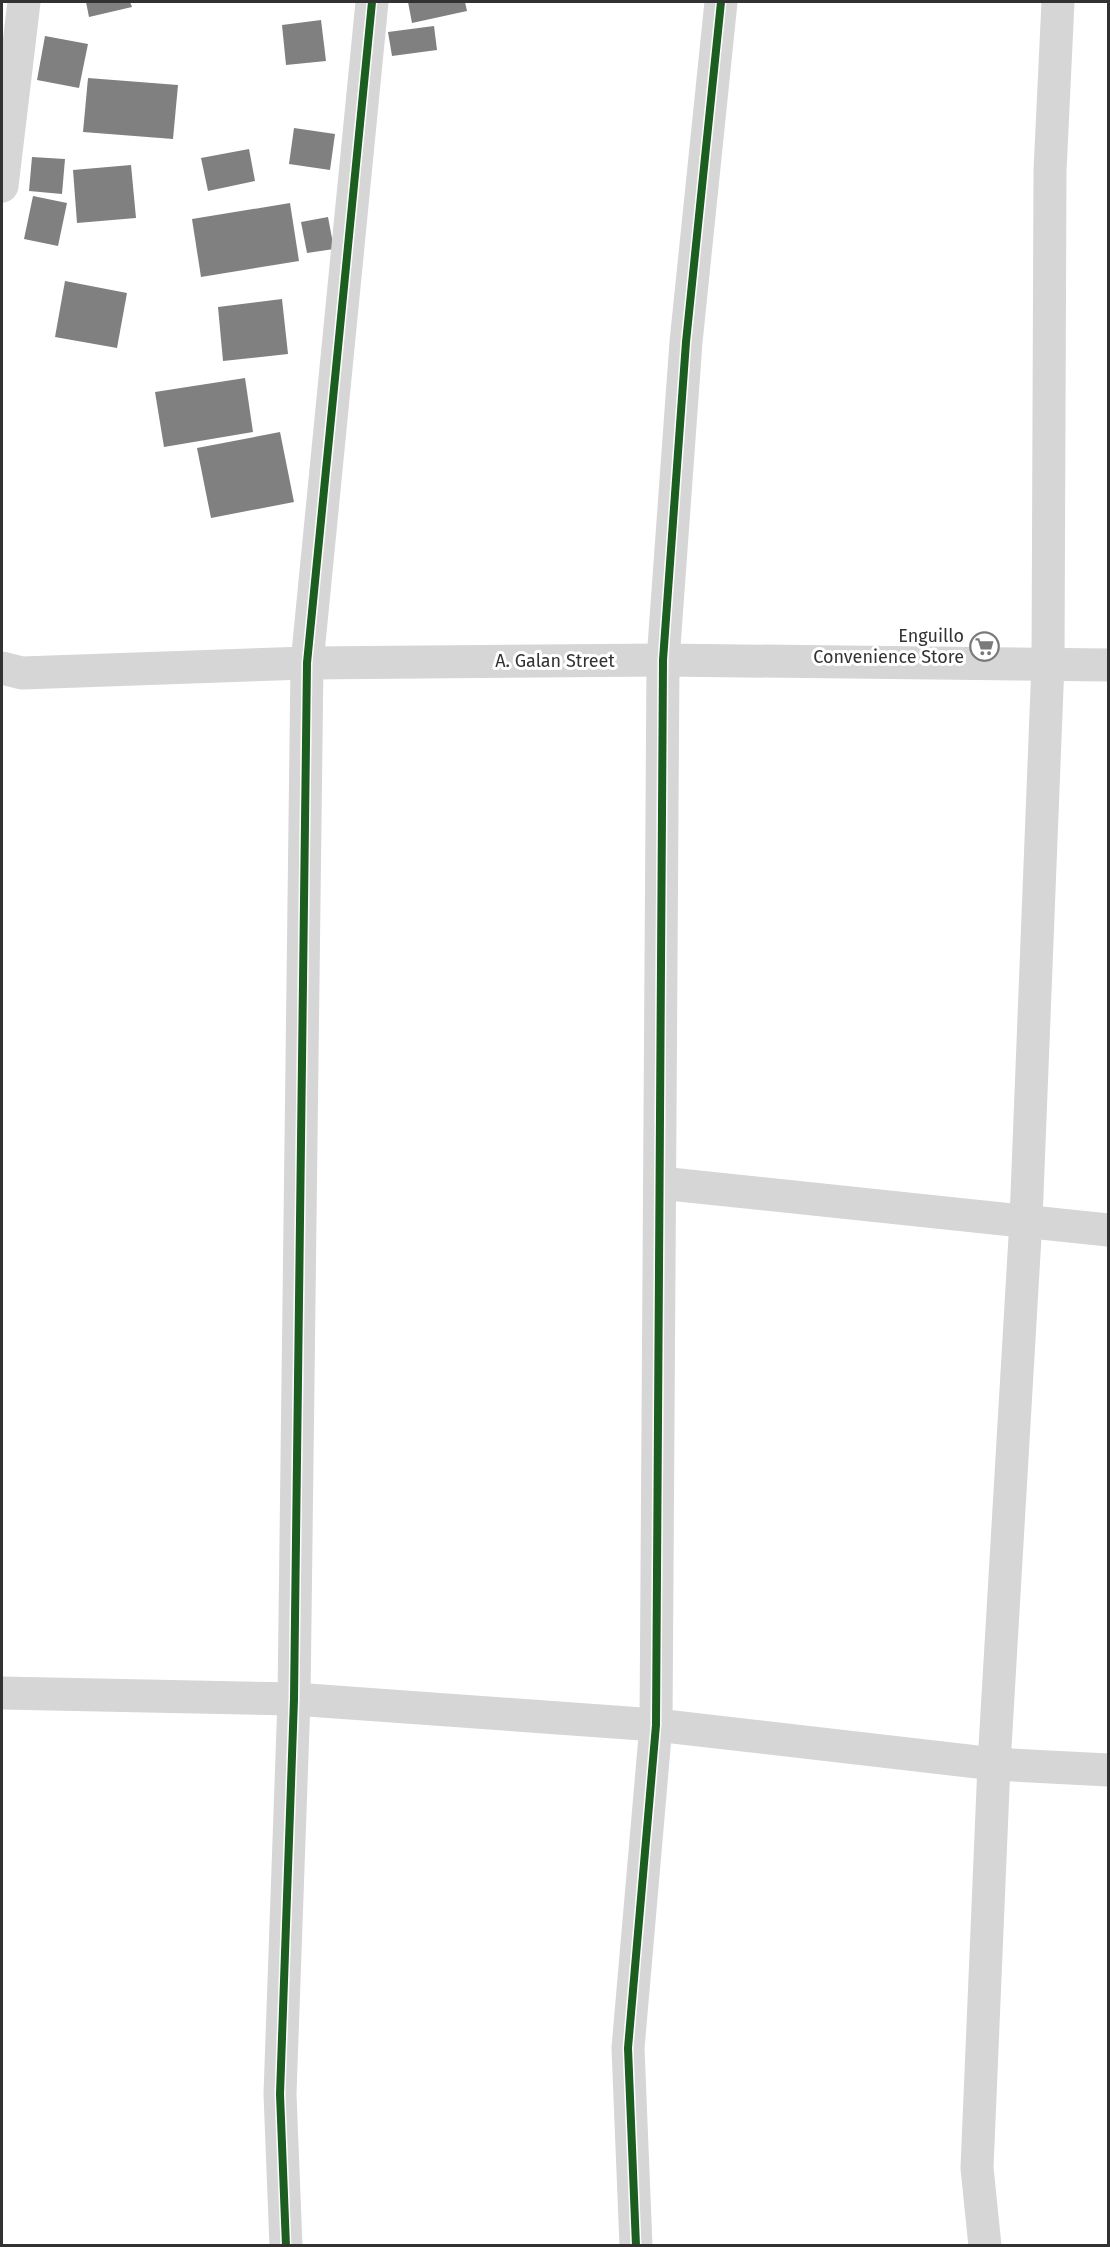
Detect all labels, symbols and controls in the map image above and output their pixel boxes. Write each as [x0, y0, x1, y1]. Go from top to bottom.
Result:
place label: Enguillo Convenience Store [813, 625, 964, 668]
supermarket icon: Enguillo Convenience Store [969, 630, 1001, 662]
street label: A. Galan Street [495, 650, 615, 672]

